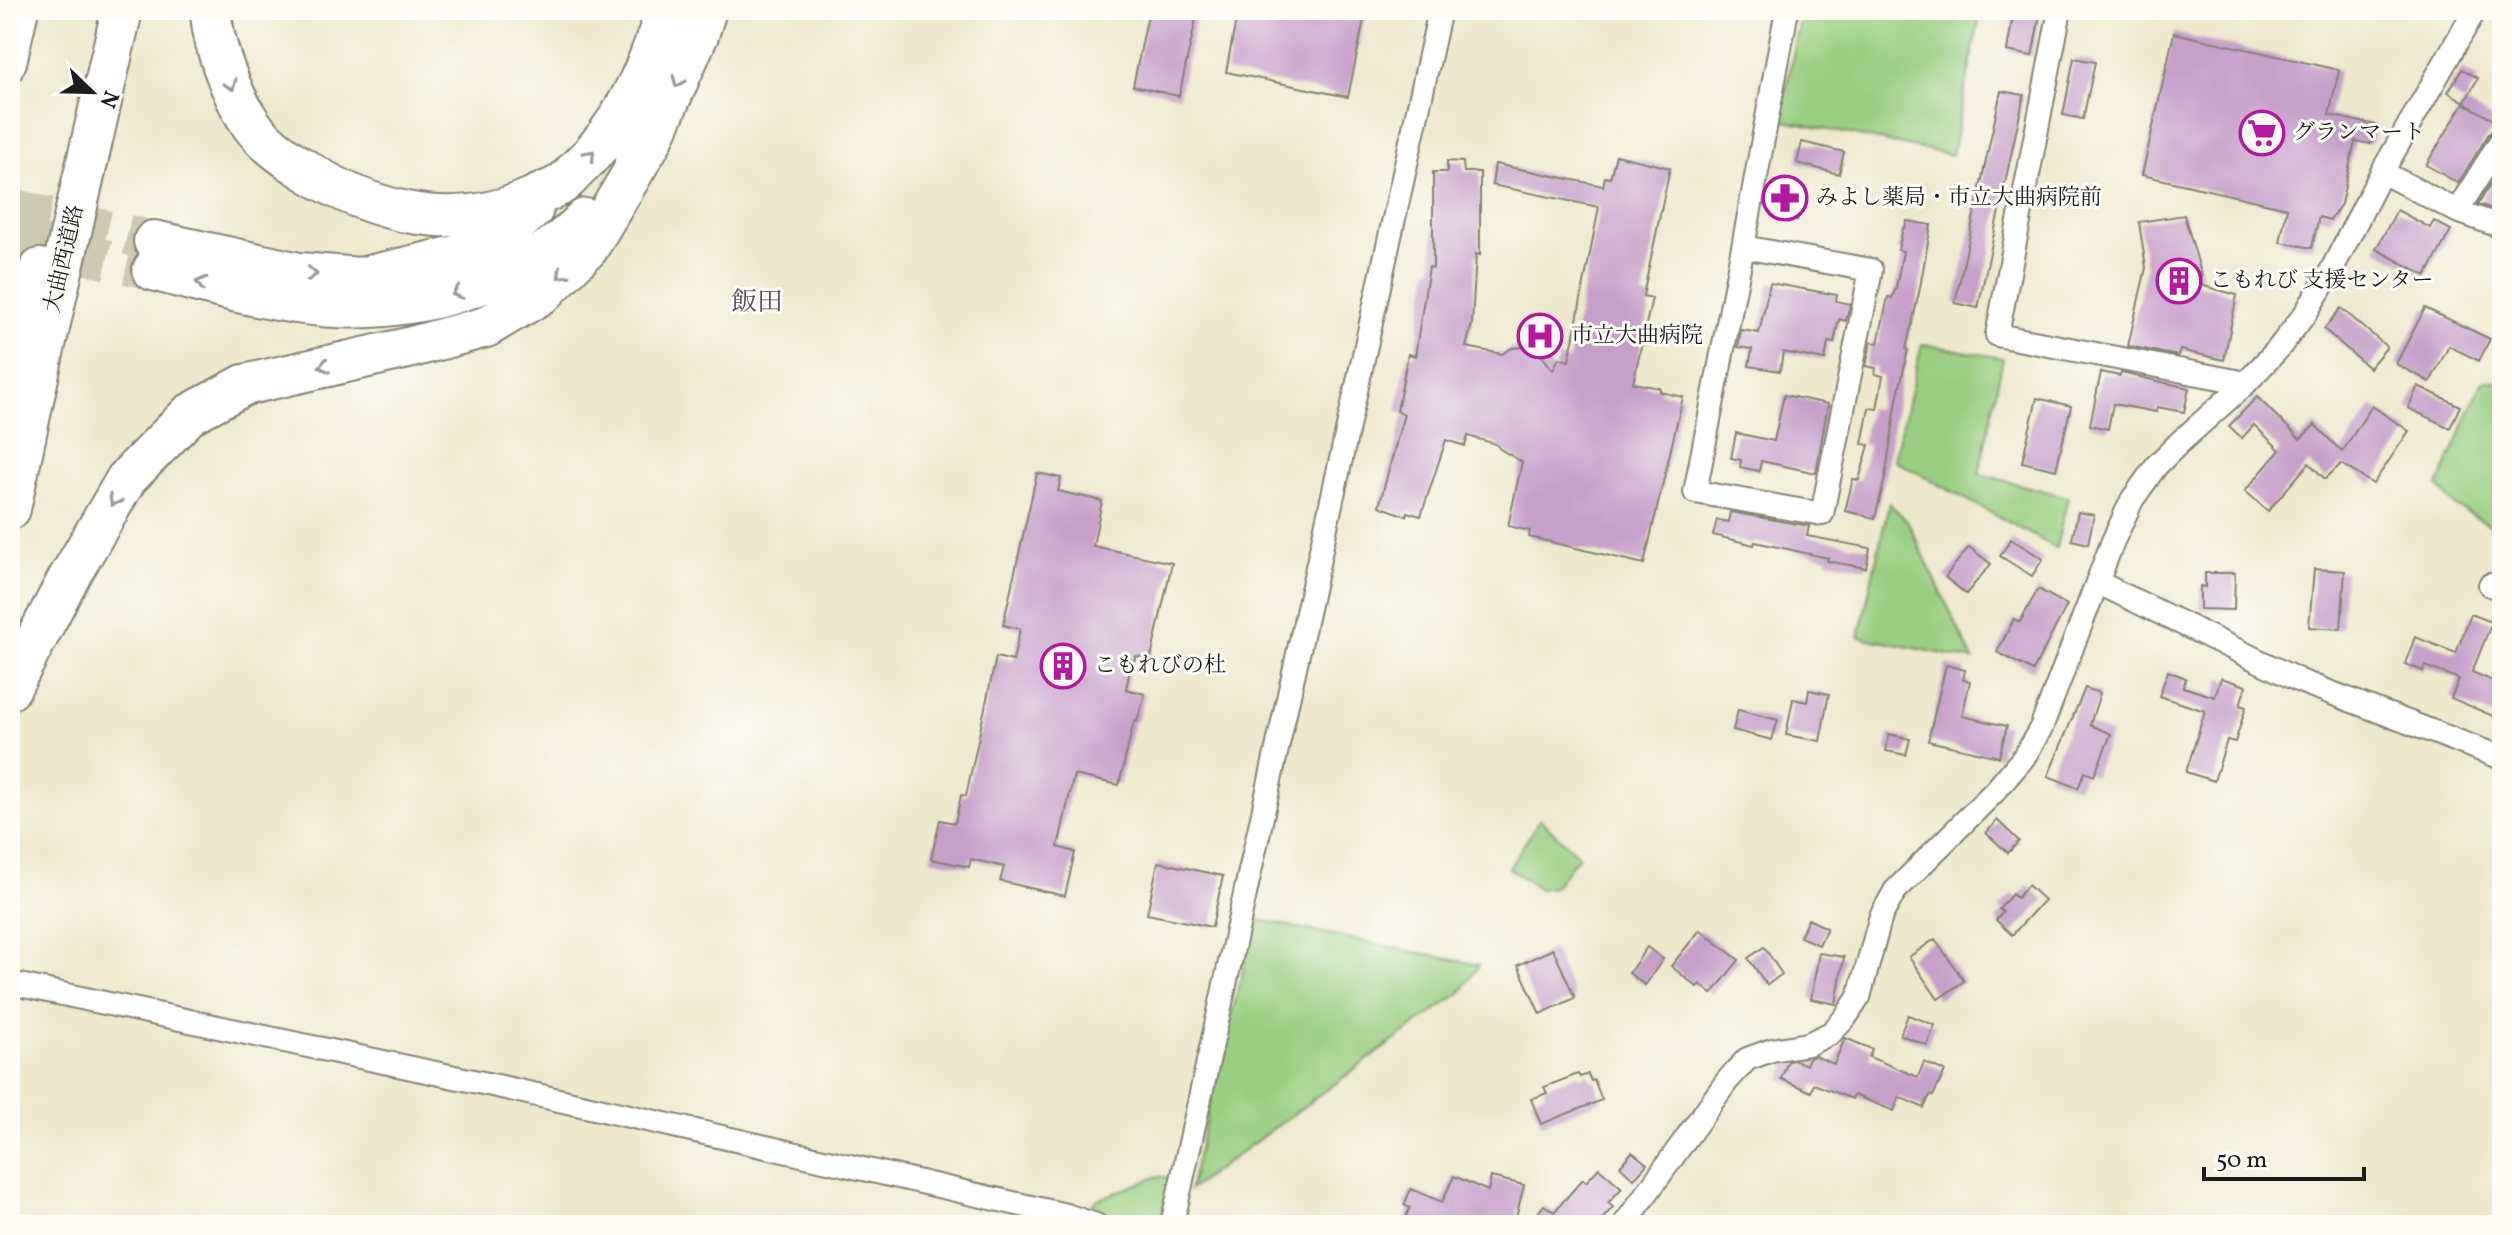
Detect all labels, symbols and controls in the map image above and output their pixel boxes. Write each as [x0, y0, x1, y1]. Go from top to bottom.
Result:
north arrow [52, 52, 132, 132]
one-way arrow [671, 74, 687, 89]
one-way arrow [221, 77, 237, 91]
text: N [91, 85, 125, 112]
supermarket icon: グランマート [2238, 109, 2286, 157]
place label: グランマート [2293, 118, 2425, 149]
one-way arrow [580, 150, 594, 165]
pharmacy icon: みよし薬局・市立大曲病院前 [1761, 174, 1809, 222]
place label: みよし薬局・市立大曲病院前 [1816, 183, 2102, 214]
street label: 大曲西道路 [38, 202, 92, 316]
building icon: こもれび 支援センター [2155, 257, 2203, 305]
one-way arrow [306, 265, 319, 282]
one-way arrow [557, 265, 571, 279]
place label: こもれび 支援センター [2210, 266, 2434, 297]
one-way arrow [195, 275, 209, 292]
one-way arrow [450, 283, 464, 299]
district label: 飯田 [731, 285, 783, 321]
hospital icon: 市立大曲病院 [1516, 312, 1564, 360]
place label: 市立大曲病院 [1571, 321, 1703, 352]
one-way arrow [318, 357, 332, 374]
one-way arrow [108, 492, 124, 507]
building icon: こもれびの杜 [1039, 642, 1087, 690]
place label: こもれびの杜 [1094, 651, 1226, 682]
scale bar [2204, 1131, 2364, 1181]
text: 50 m [2216, 1144, 2268, 1178]

